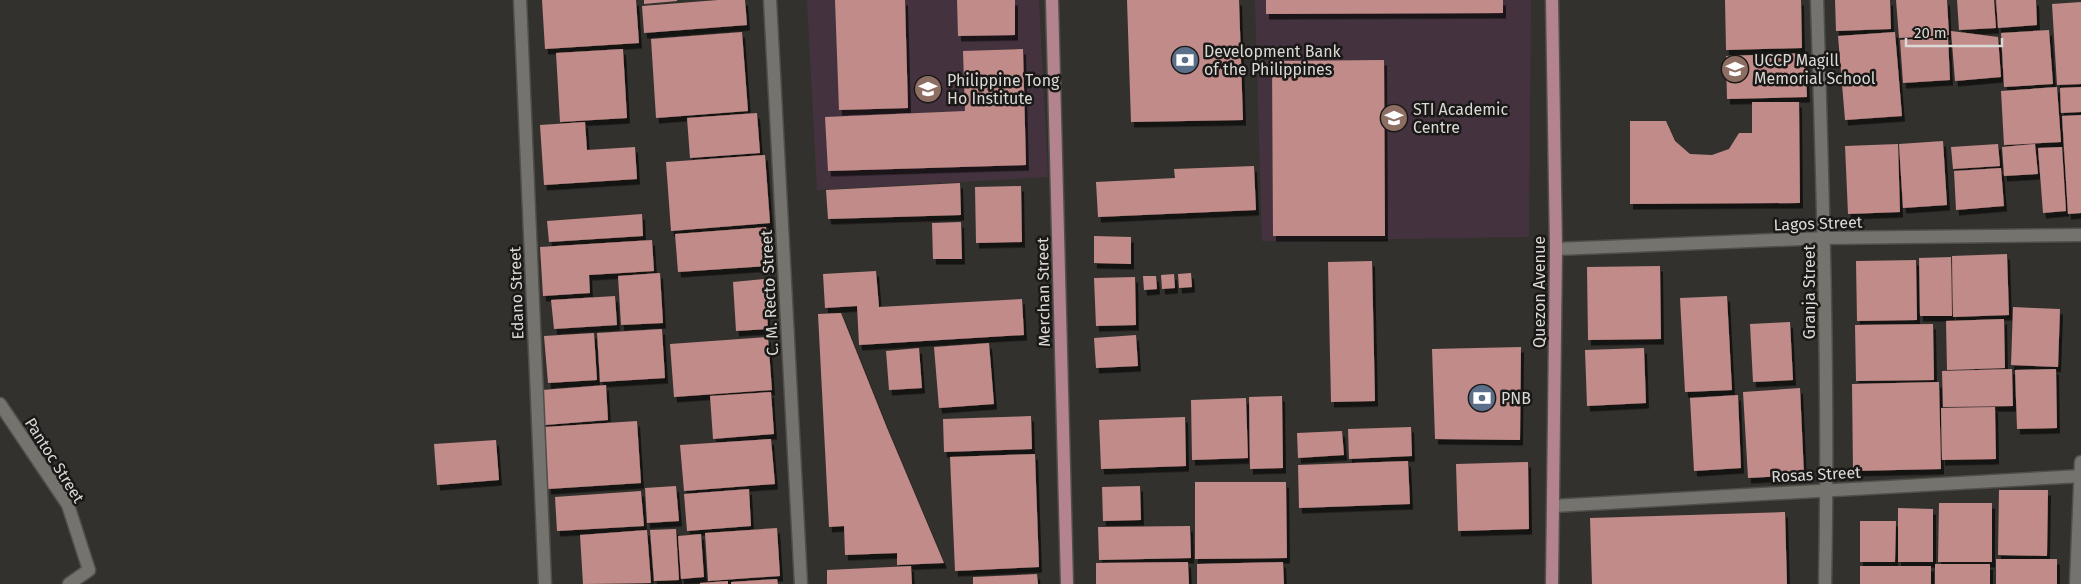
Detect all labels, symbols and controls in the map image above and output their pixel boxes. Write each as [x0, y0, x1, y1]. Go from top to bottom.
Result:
scale bar [1906, 15, 2002, 47]
text: 20 m [1914, 24, 1947, 42]
place label: Development Bank of the Philippines [1204, 42, 1342, 79]
bank icon: Development Bank of the Philippines [1170, 45, 1200, 75]
place label: UCCP Magill Memorial School [1754, 51, 1876, 88]
school or university icon: UCCP Magill Memorial School [1720, 54, 1750, 84]
place label: Philippine Tong Ho Institute [947, 71, 1060, 108]
school or university icon: Philippine Tong Ho Institute [913, 74, 943, 104]
place label: STI Academic Centre [1413, 100, 1508, 137]
school or university icon: STI Academic Centre [1379, 103, 1409, 133]
street label: Lagos Street [1773, 212, 1863, 235]
street label: C. M. Recto Street [757, 229, 782, 356]
street label: Quezon Avenue [1530, 236, 1549, 348]
street label: Merchan Street [1033, 237, 1054, 347]
street label: Granja Street [1800, 244, 1819, 339]
street label: Edano Street [505, 246, 528, 340]
bank icon: PNB [1467, 383, 1497, 413]
place label: PNB [1501, 389, 1531, 408]
street label: Pantoc Street [21, 414, 88, 506]
street label: Rosas Street [1771, 463, 1862, 486]

